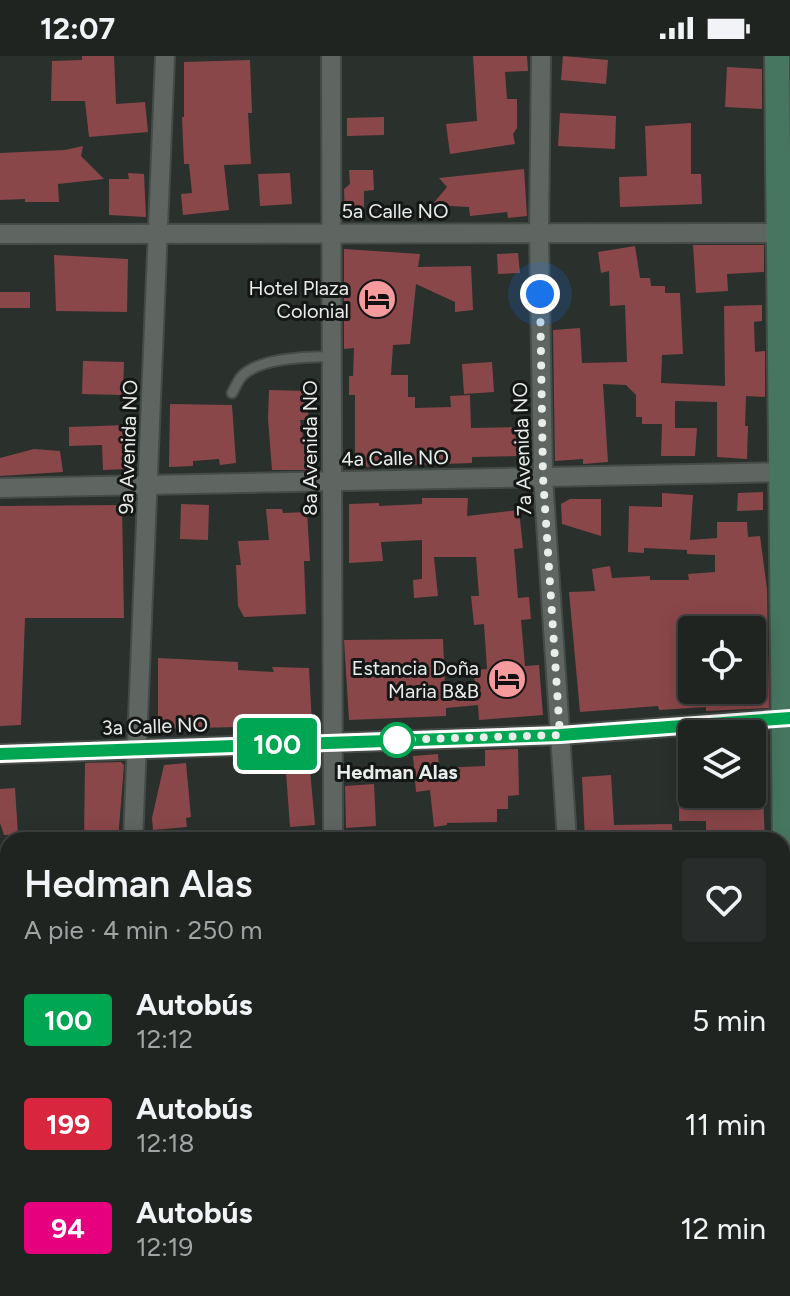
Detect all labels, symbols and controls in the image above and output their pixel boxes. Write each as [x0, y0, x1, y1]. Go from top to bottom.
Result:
text: 12:07 [40, 10, 115, 47]
street label: 5a Calle NO [342, 199, 448, 223]
your location [520, 274, 560, 314]
place label: Hotel Plaza Colonial [248, 276, 349, 323]
hotel icon: Hotel Plaza Colonial [356, 278, 398, 320]
street label: 9a Avenida NO [114, 379, 142, 515]
street label: 8a Avenida NO [298, 380, 322, 516]
street label: 7a Avenida NO [508, 382, 536, 516]
street label: 4a Calle NO [341, 445, 449, 471]
map controls [678, 616, 766, 808]
button: locate [678, 616, 766, 704]
place label: Estancia Doña Maria B&B [352, 656, 479, 703]
hotel icon: Estancia Doña Maria B&B [486, 658, 528, 700]
street label: 3a Calle NO [101, 712, 209, 740]
line badge: 100 [231, 718, 323, 770]
button: layers [678, 720, 766, 808]
marker: Hedman Alas [380, 723, 414, 757]
text: 100 [253, 727, 301, 761]
place label: Hedman Alas [336, 760, 458, 784]
button: heart [682, 858, 766, 942]
text: Hedman Alas [24, 861, 252, 907]
text: A pie · 4 min · 250 m [24, 914, 262, 946]
text: Autobús [136, 986, 253, 1023]
text: 5 min [692, 1002, 766, 1039]
text: 100 [44, 1003, 92, 1037]
text: 12:12 [136, 1023, 193, 1055]
text: Autobús [136, 1090, 253, 1127]
text: 11 min [685, 1106, 766, 1143]
text: 199 [46, 1107, 90, 1141]
text: 12:18 [136, 1127, 195, 1159]
text: Autobús [136, 1194, 253, 1231]
text: 12 min [680, 1210, 766, 1247]
text: 94 [51, 1211, 85, 1245]
text: 12:19 [136, 1231, 193, 1263]

